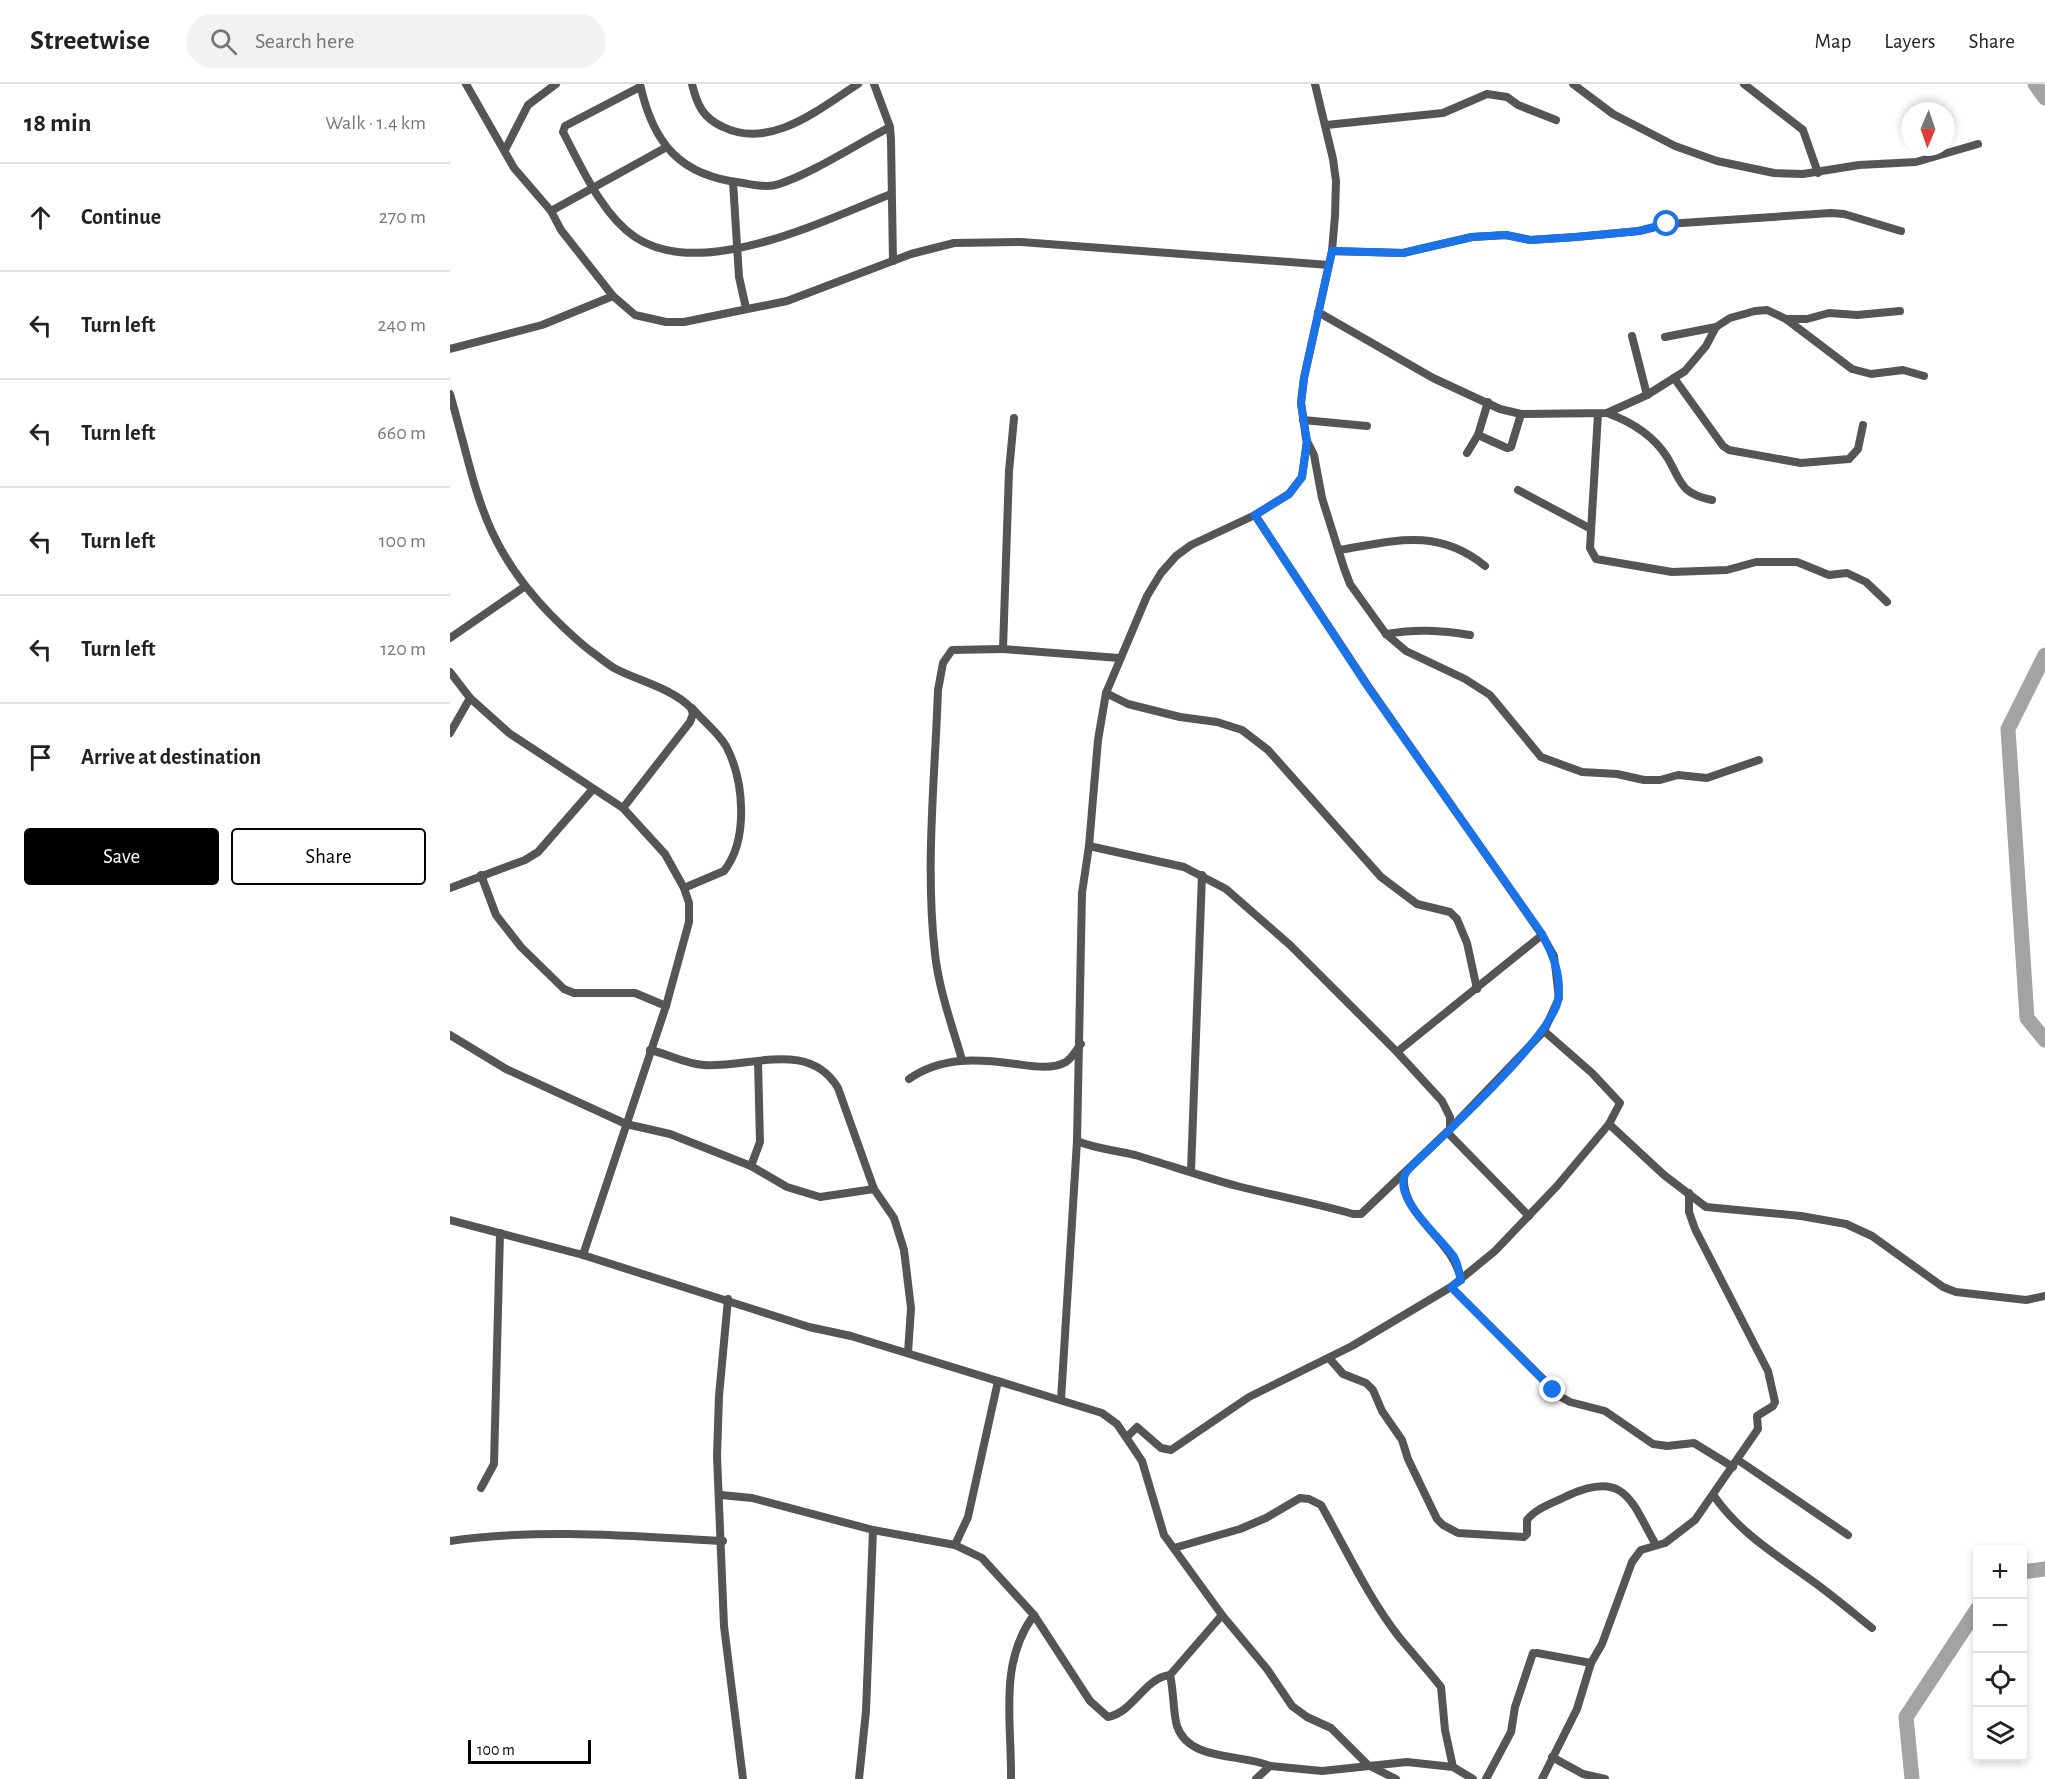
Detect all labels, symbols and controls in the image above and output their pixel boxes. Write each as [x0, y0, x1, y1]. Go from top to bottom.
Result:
search box [186, 14, 606, 68]
icon: search [207, 25, 240, 58]
text: Streetwise [30, 27, 150, 55]
text: Search here [255, 30, 354, 52]
text: Map [1815, 31, 1851, 52]
text: Layers [1884, 31, 1935, 52]
text: Share [1968, 31, 2015, 52]
north arrow [1901, 102, 1955, 156]
text: 18 min [24, 110, 92, 136]
text: Walk · 1.4 km [325, 113, 426, 133]
icon: ahead [24, 201, 57, 234]
text: Continue [81, 206, 161, 228]
text: 270 m [379, 207, 426, 227]
route start [1653, 210, 1679, 236]
icon: left [24, 309, 57, 342]
text: Turn left [81, 314, 155, 336]
text: 240 m [377, 315, 426, 335]
icon: left [24, 417, 57, 450]
text: Turn left [81, 422, 155, 444]
text: 660 m [377, 423, 426, 443]
icon: left [24, 525, 57, 558]
text: Turn left [81, 530, 155, 552]
text: 100 m [379, 531, 426, 551]
icon: left [24, 633, 57, 666]
text: Turn left [81, 638, 155, 660]
text: 120 m [380, 639, 426, 659]
icon: arrive [24, 741, 57, 774]
text: Arrive at destination [81, 746, 261, 768]
button: Save [24, 828, 219, 885]
button: Share [231, 828, 426, 885]
route end [1539, 1376, 1565, 1402]
map controls [1973, 1545, 2027, 1761]
button: + [1973, 1545, 2027, 1599]
button: − [1973, 1599, 2027, 1653]
button: locate [1973, 1653, 2027, 1707]
button: layers [1973, 1707, 2027, 1761]
scale bar [468, 1737, 591, 1764]
text: 100 m [477, 1742, 515, 1758]

